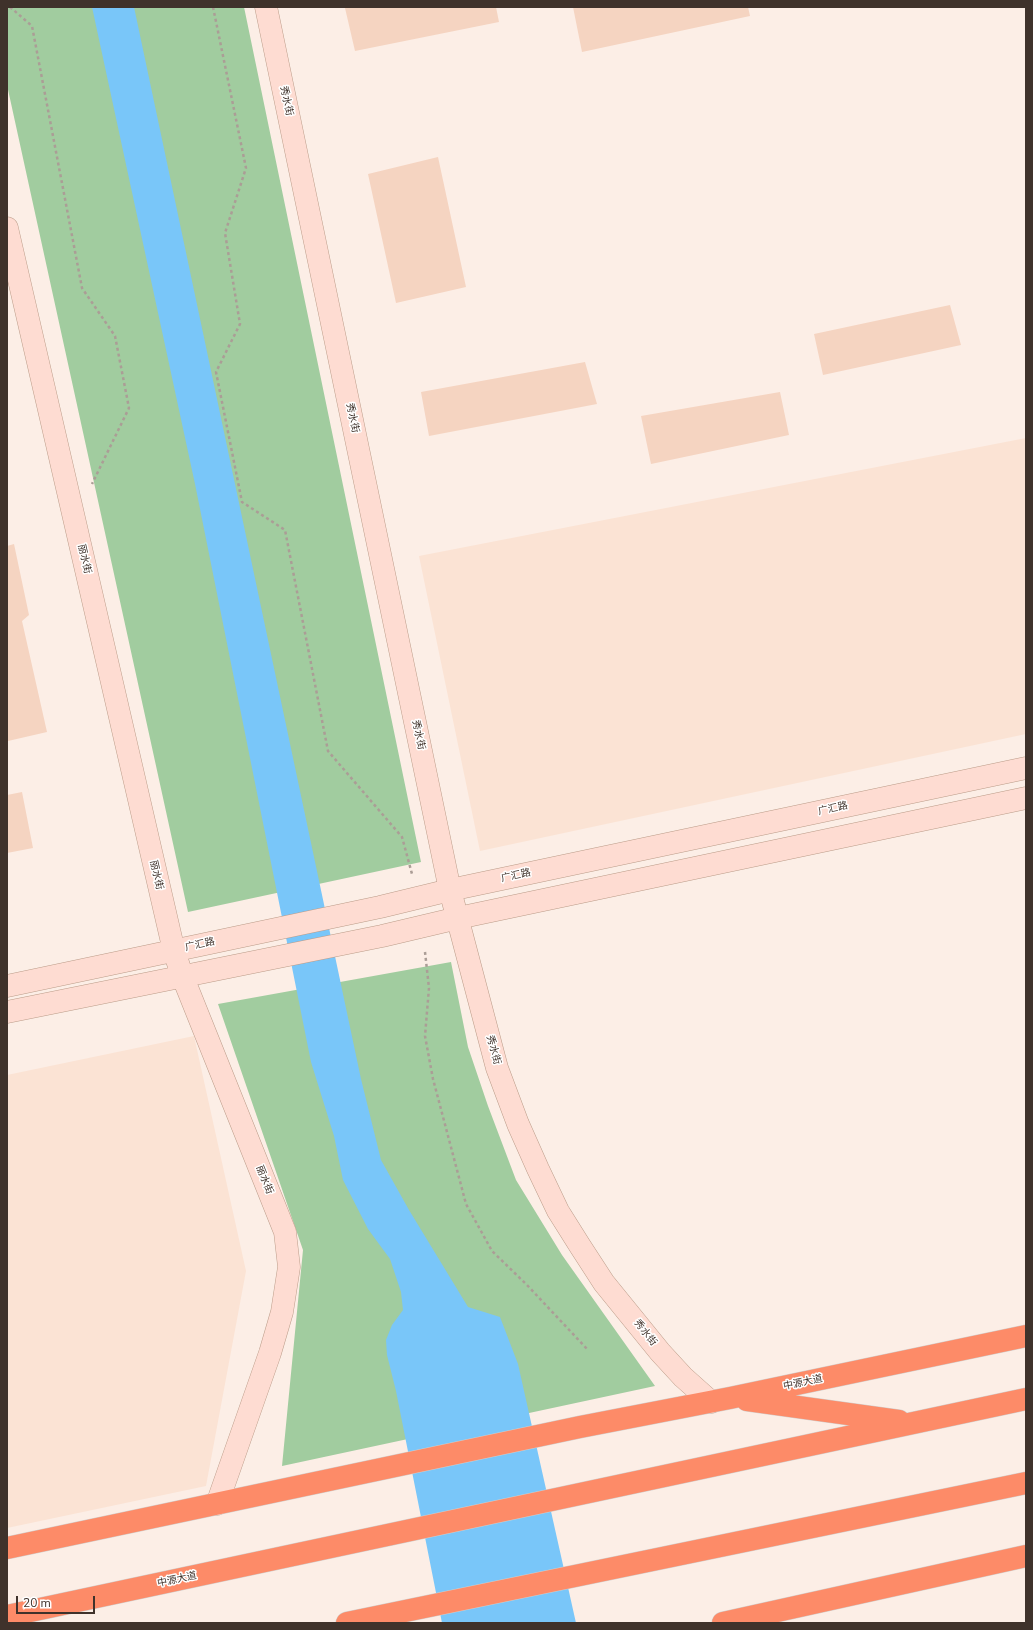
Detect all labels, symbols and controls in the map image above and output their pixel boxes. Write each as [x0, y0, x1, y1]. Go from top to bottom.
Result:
street label: 秀水街 [277, 85, 295, 117]
street label: 秀水街 [343, 402, 361, 434]
street label: 丽水街 [75, 543, 93, 575]
street label: 秀水街 [409, 719, 427, 751]
street label: 广汇路 [817, 800, 849, 818]
street label: 丽水街 [147, 859, 165, 891]
street label: 广汇路 [500, 867, 532, 885]
street label: 广汇路 [184, 936, 216, 954]
street label: 秀水街 [483, 1034, 503, 1066]
street label: 丽水街 [253, 1164, 275, 1196]
street label: 秀水街 [631, 1318, 659, 1348]
street label: 中源大道 [782, 1373, 824, 1393]
street label: 中源大道 [156, 1570, 198, 1590]
scale bar [18, 1588, 97, 1614]
text: 20 m [23, 1595, 51, 1611]

